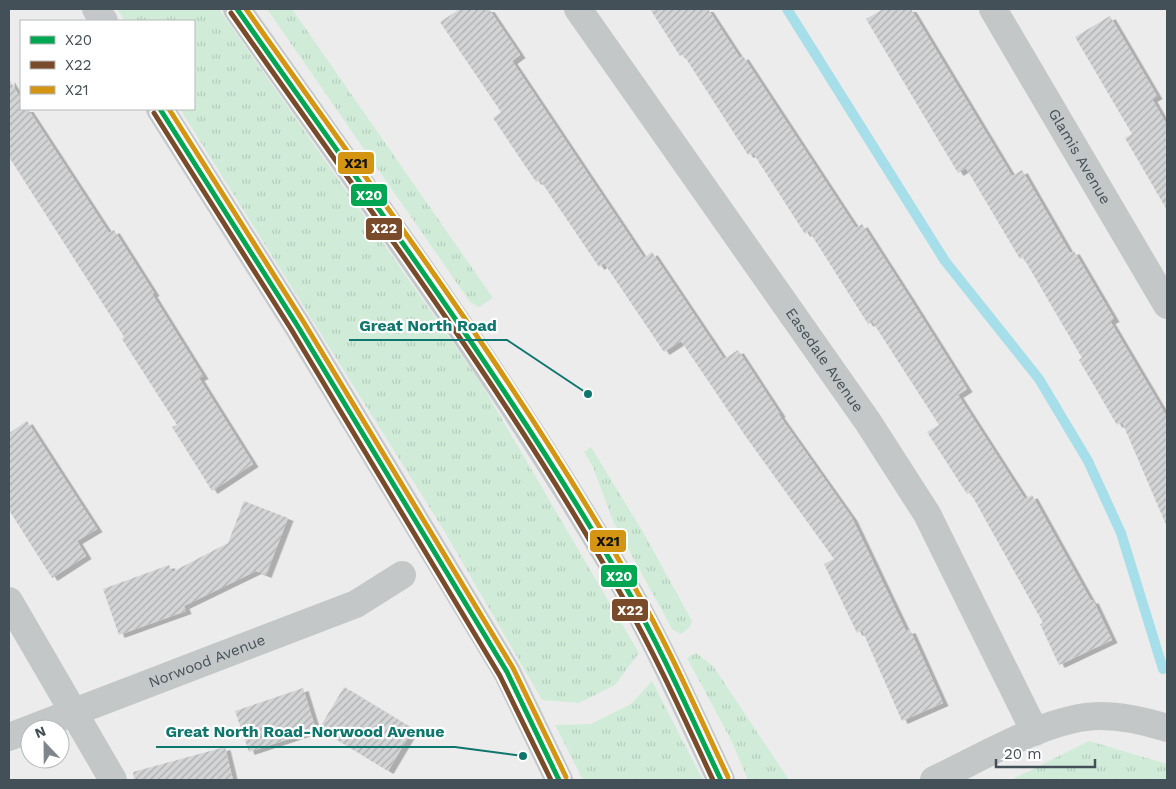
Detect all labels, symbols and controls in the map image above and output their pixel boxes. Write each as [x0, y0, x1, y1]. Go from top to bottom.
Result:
legend [20, 20, 195, 110]
text: X20 [65, 31, 92, 49]
text: X22 [65, 56, 92, 74]
text: X21 [65, 81, 89, 99]
street label: Glamis Avenue [1045, 105, 1115, 207]
line badge: X21 [337, 151, 375, 175]
text: X21 [344, 155, 368, 171]
line badge: X20 [350, 183, 388, 207]
text: X20 [356, 187, 382, 203]
line badge: X22 [365, 217, 403, 241]
text: X22 [371, 220, 397, 236]
street label: Easedale Avenue [782, 304, 867, 416]
callout: Great North Road [349, 309, 507, 340]
text: Great North Road [359, 316, 497, 335]
line badge: X21 [589, 529, 627, 553]
text: X21 [596, 533, 620, 549]
line badge: X20 [600, 564, 638, 588]
text: X20 [606, 568, 632, 584]
line badge: X22 [611, 598, 649, 622]
text: X22 [617, 602, 643, 618]
street label: Norwood Avenue [146, 631, 268, 692]
callout: Great North Road-Norwood Avenue [156, 716, 455, 747]
north arrow [20, 719, 70, 769]
text: Great North Road-Norwood Avenue [165, 722, 445, 741]
text: N [32, 723, 48, 741]
scale bar [996, 736, 1095, 768]
text: 20 m [1004, 745, 1042, 763]

